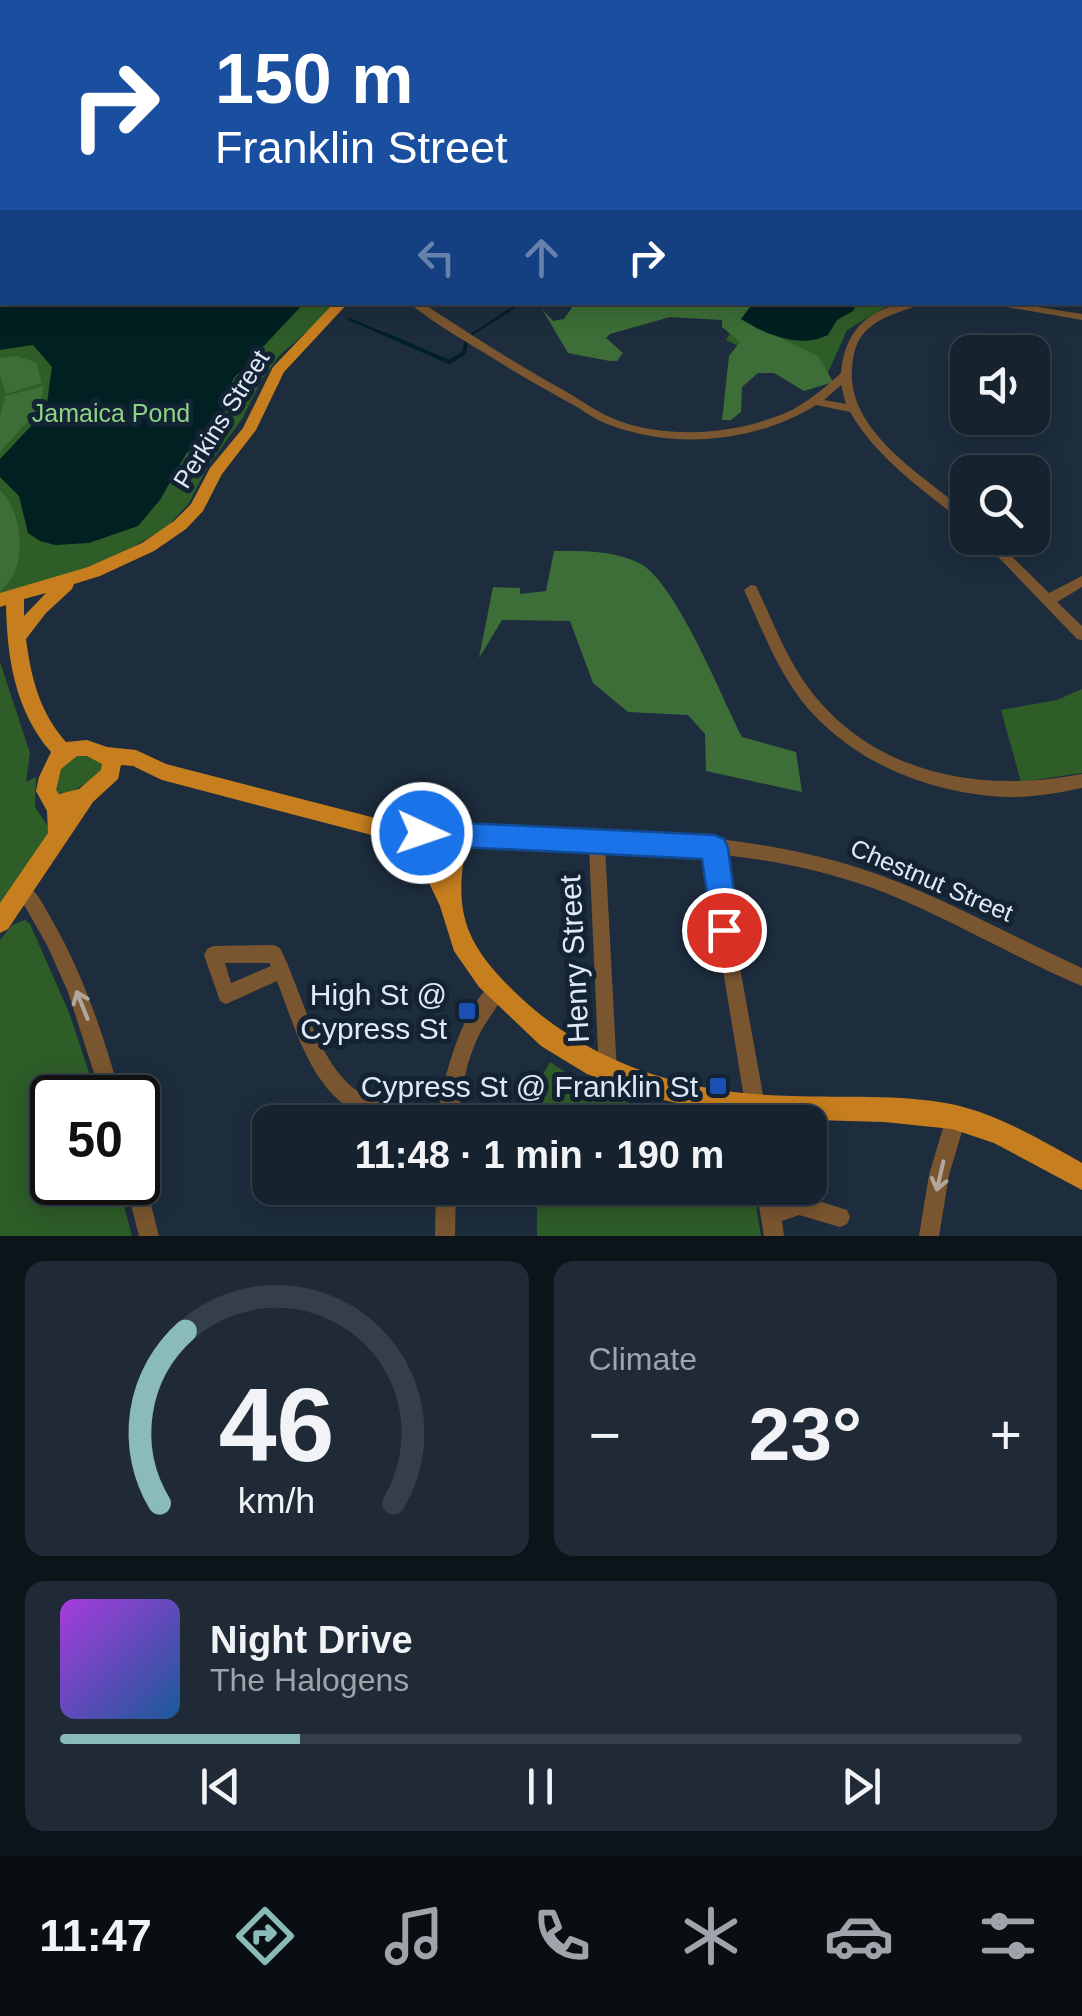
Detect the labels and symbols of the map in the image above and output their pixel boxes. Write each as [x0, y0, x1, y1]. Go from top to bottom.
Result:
street label: Perkins Street [168, 345, 274, 493]
park label: Jamaica Pond [32, 399, 190, 427]
position arrow [370, 781, 474, 885]
street label: Chestnut Street [847, 833, 1017, 927]
street label: Henry Street [553, 873, 595, 1044]
pin [682, 888, 767, 973]
place label: High St @ Cypress St [300, 978, 448, 1045]
one-way arrow [72, 990, 90, 1021]
marker: High St @ Cypress St [456, 1000, 478, 1022]
place label: Cypress St @ Franklin St [361, 1070, 699, 1103]
speed limit sign: 50 [30, 1075, 160, 1205]
marker: Cypress St @ Franklin St [707, 1075, 729, 1097]
one-way arrow [930, 1159, 948, 1191]

